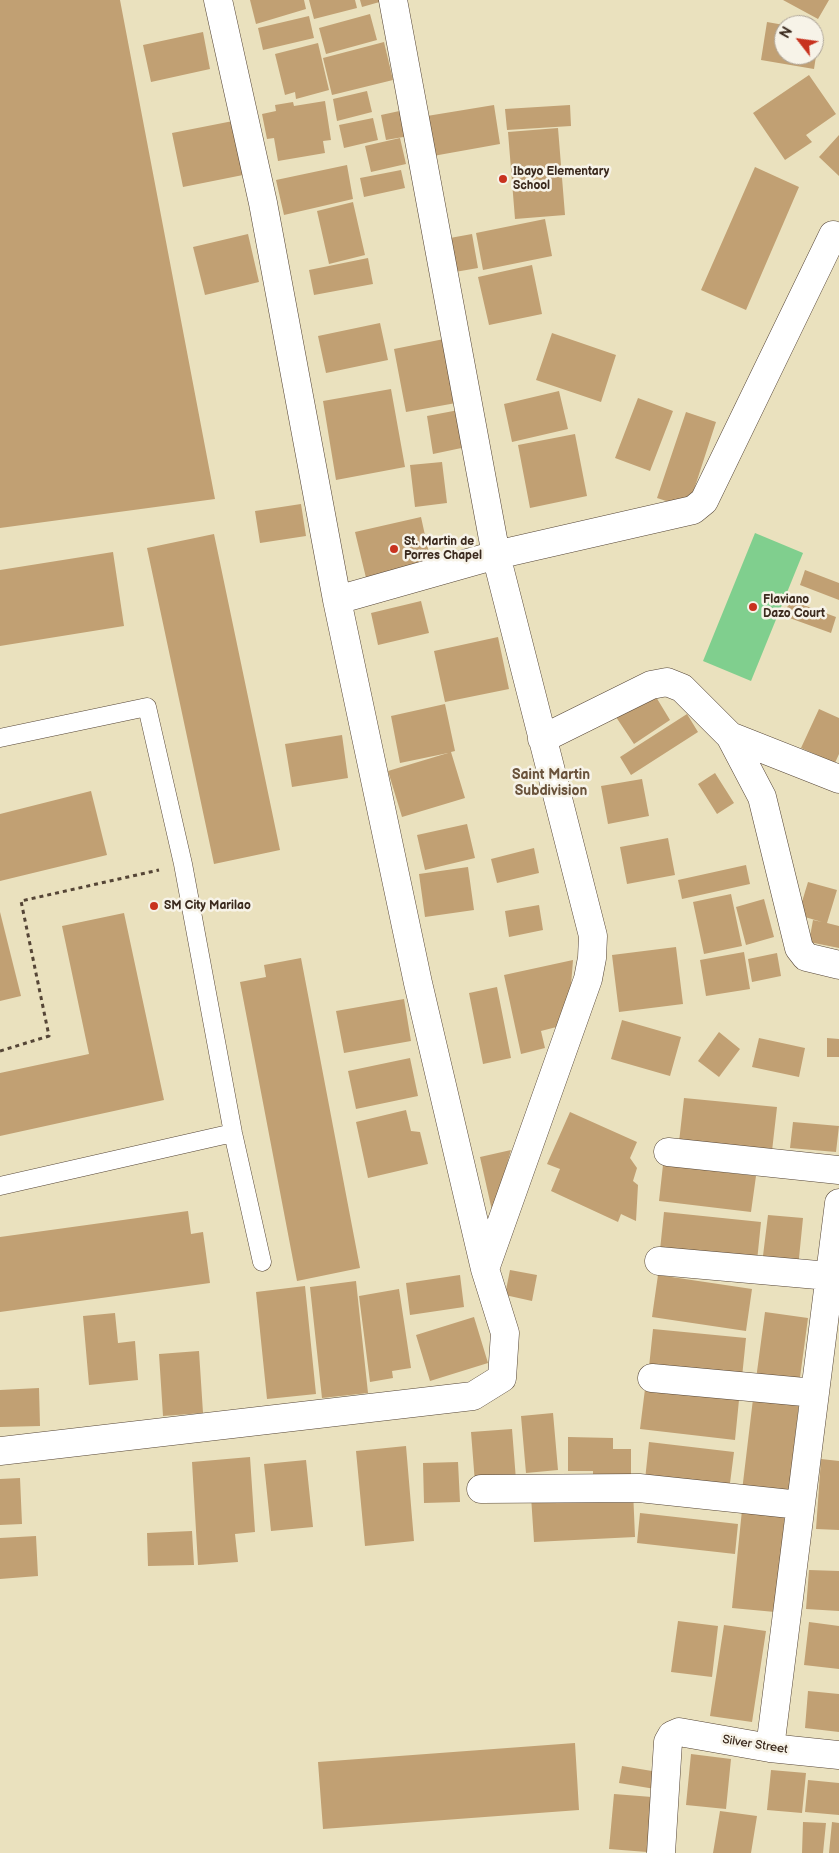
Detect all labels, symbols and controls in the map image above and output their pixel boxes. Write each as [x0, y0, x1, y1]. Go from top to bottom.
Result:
north arrow [774, 15, 824, 65]
text: N [776, 24, 796, 42]
place label: Ibayo Elementary School [513, 165, 609, 193]
marker: Ibayo Elementary School [497, 173, 509, 185]
place label: St. Martin de Porres Chapel [404, 535, 482, 563]
marker: St. Martin de Porres Chapel [388, 543, 400, 555]
place label: Flaviano Dazo Court [763, 593, 825, 621]
marker: Flaviano Dazo Court [747, 601, 759, 613]
district label: Saint Martin Subdivision [512, 767, 590, 800]
place label: SM City Marilao [164, 899, 251, 913]
marker: SM City Marilao [148, 900, 160, 912]
street label: Silver Street [721, 1733, 789, 1757]

